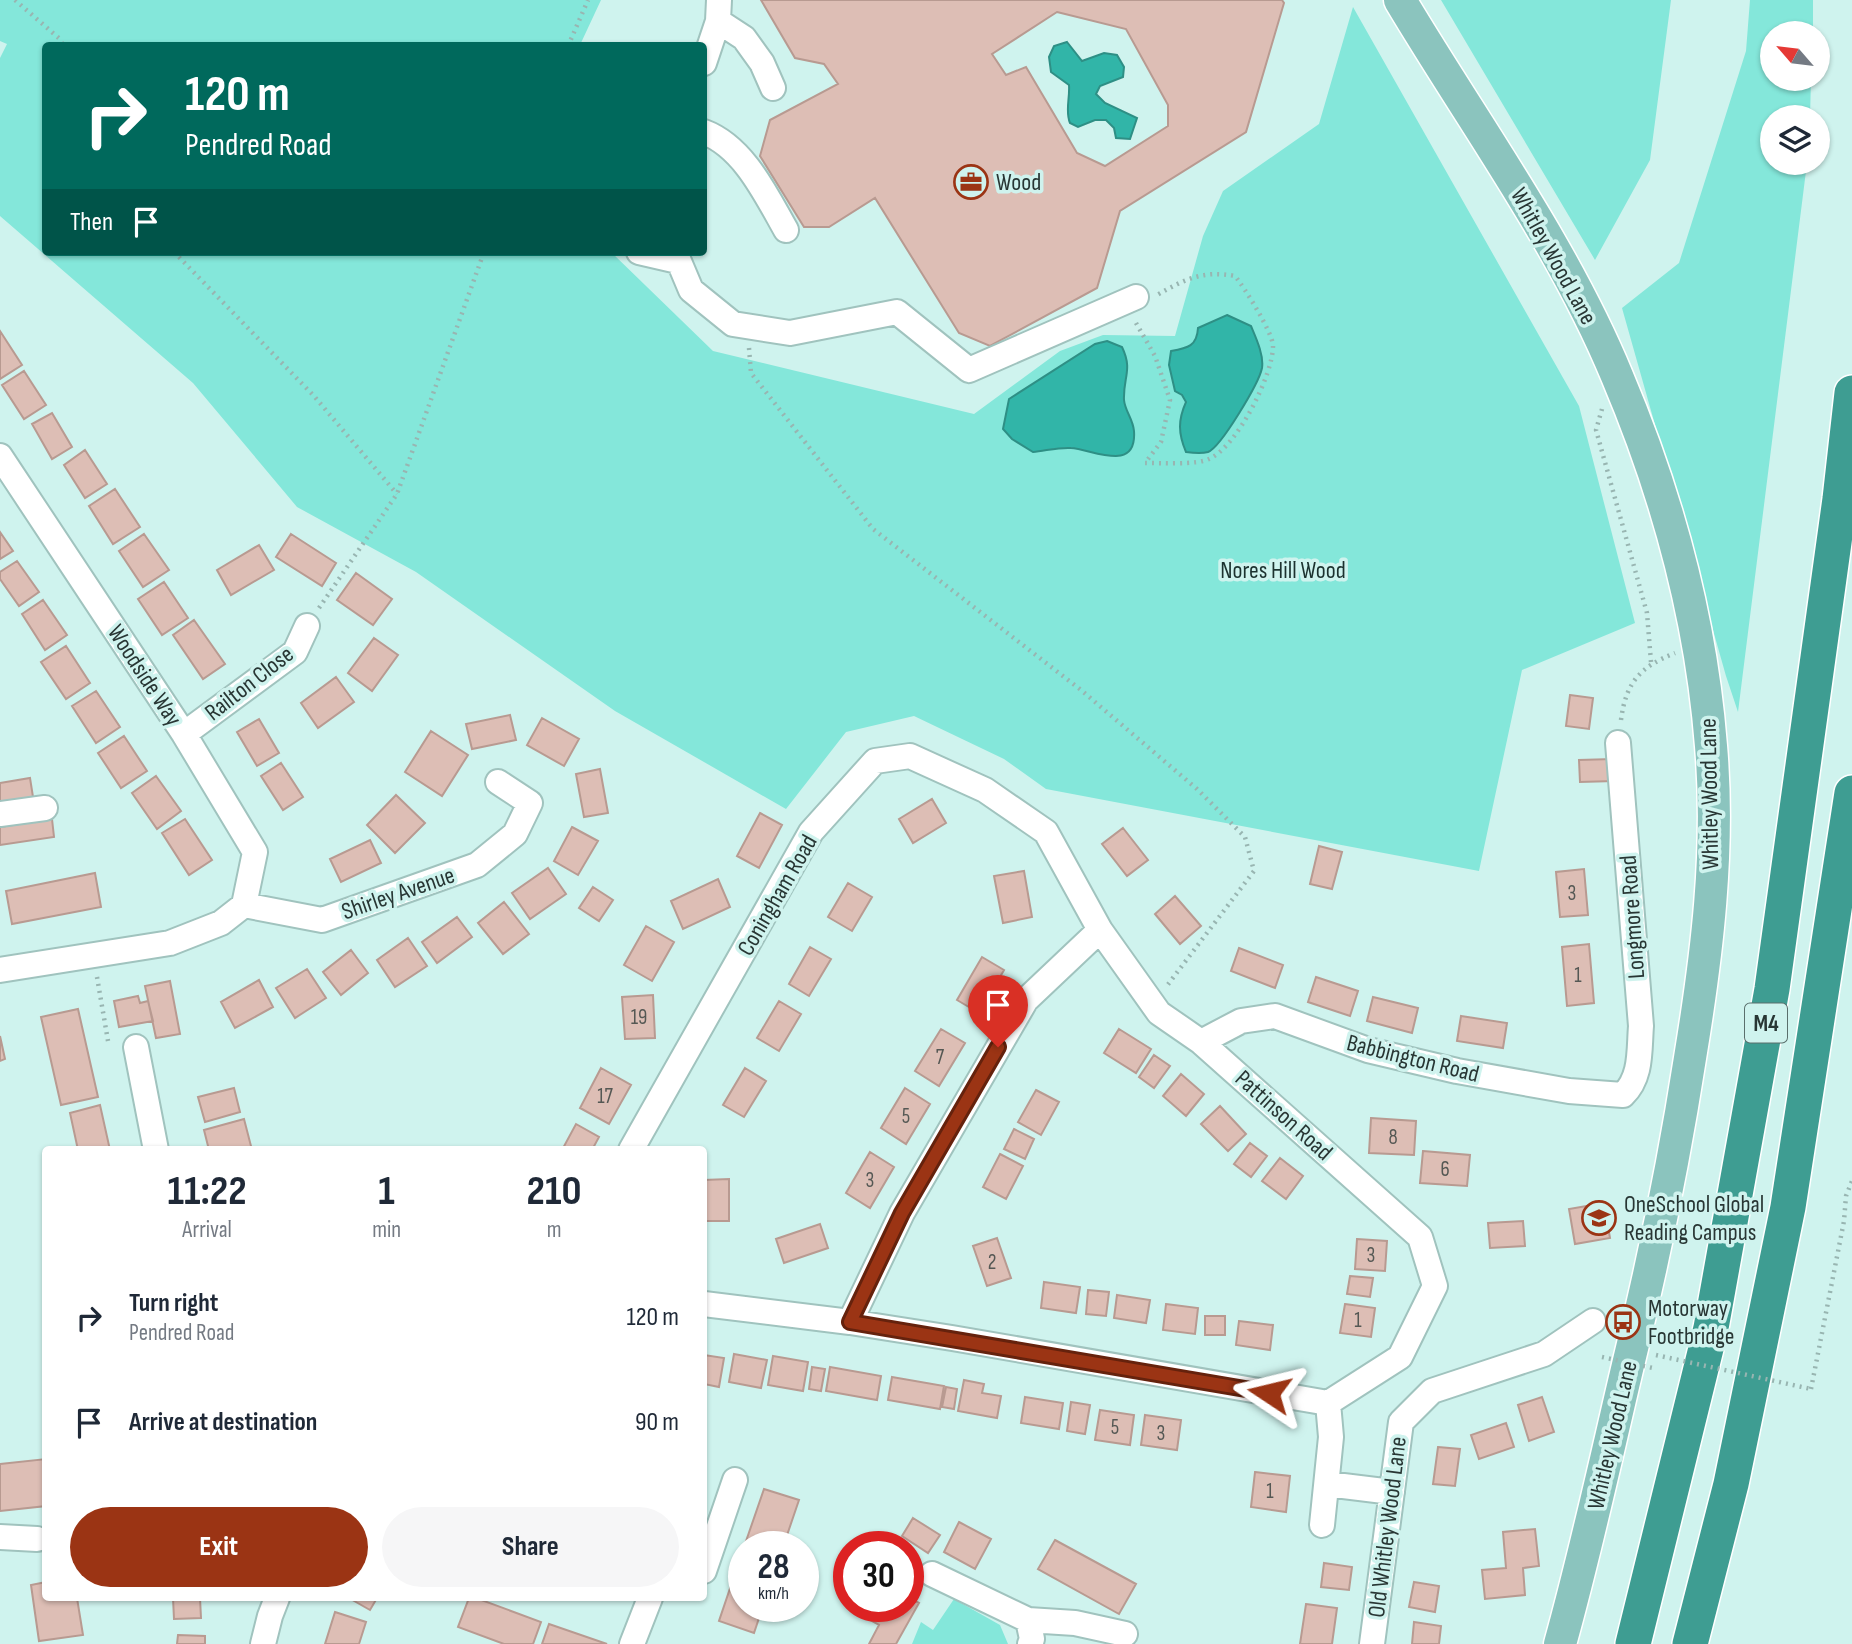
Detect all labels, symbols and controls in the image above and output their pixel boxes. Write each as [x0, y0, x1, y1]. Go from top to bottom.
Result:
north arrow [1760, 21, 1830, 91]
map controls [1760, 21, 1830, 175]
text: 120 m [185, 66, 290, 125]
icon: right [70, 70, 161, 161]
button: layers [1760, 105, 1830, 175]
text: Pendred Road [185, 126, 332, 165]
office icon: Wood [952, 163, 990, 201]
place label: Wood [996, 168, 1041, 197]
street label: Whitley Wood Lane [1504, 183, 1603, 330]
icon: arrive [127, 203, 165, 241]
text: Then [70, 207, 113, 238]
park label: Nores Hill Wood [1220, 556, 1346, 585]
street label: Woodside Way [101, 619, 188, 731]
street label: Railton Close [199, 640, 299, 727]
street label: Whitley Wood Lane [1694, 718, 1725, 870]
street label: Coningham Road [731, 830, 824, 961]
street label: Longmore Road [1614, 854, 1651, 980]
street label: Shirley Avenue [338, 861, 458, 926]
house number: 3 [1568, 881, 1576, 906]
house number: 1 [1574, 963, 1582, 988]
pin [968, 975, 1028, 1047]
icon: arrive [979, 986, 1017, 1024]
road number: M4 [1745, 1004, 1787, 1042]
house number: 19 [631, 1005, 647, 1030]
street label: Babbington Road [1344, 1028, 1482, 1089]
house number: 7 [936, 1045, 945, 1070]
street label: Pattinson Road [1229, 1064, 1338, 1167]
house number: 17 [597, 1084, 613, 1109]
house number: 5 [902, 1104, 910, 1129]
house number: 8 [1388, 1125, 1398, 1150]
house number: 6 [1440, 1157, 1450, 1182]
text: 11:22 [168, 1166, 247, 1217]
text: 1 [378, 1166, 395, 1217]
text: 210 [527, 1166, 581, 1217]
house number: 3 [866, 1168, 874, 1193]
place label: OneSchool Global Reading Campus [1624, 1190, 1764, 1247]
school or university icon: OneSchool Global Reading Campus [1580, 1199, 1618, 1237]
text: Arrival [182, 1216, 232, 1244]
text: min [372, 1216, 401, 1244]
text: m [547, 1216, 561, 1244]
house number: 3 [1367, 1243, 1375, 1268]
house number: 2 [988, 1250, 996, 1275]
text: Turn right [129, 1288, 218, 1319]
place label: Motorway Footbridge [1648, 1294, 1734, 1351]
icon: right [70, 1299, 108, 1337]
text: 120 m [626, 1302, 679, 1333]
bus stop icon: Motorway Footbridge [1604, 1303, 1642, 1341]
house number: 1 [1354, 1308, 1362, 1333]
text: Pendred Road [129, 1319, 234, 1347]
position arrow [1232, 1356, 1306, 1430]
street label: Whitley Wood Lane [1581, 1358, 1644, 1512]
icon: arrive [70, 1404, 108, 1442]
text: Arrive at destination [129, 1407, 317, 1438]
text: 90 m [635, 1407, 679, 1438]
house number: 5 [1111, 1415, 1119, 1440]
house number: 3 [1157, 1421, 1165, 1446]
street label: Old Whitley Wood Lane [1362, 1435, 1413, 1619]
house number: 1 [1266, 1479, 1274, 1504]
button: Exit [70, 1507, 368, 1587]
button: Share [382, 1507, 679, 1587]
speed limit sign: 30 [833, 1531, 924, 1622]
text: 28 [758, 1546, 789, 1589]
text: km/h [758, 1583, 789, 1604]

